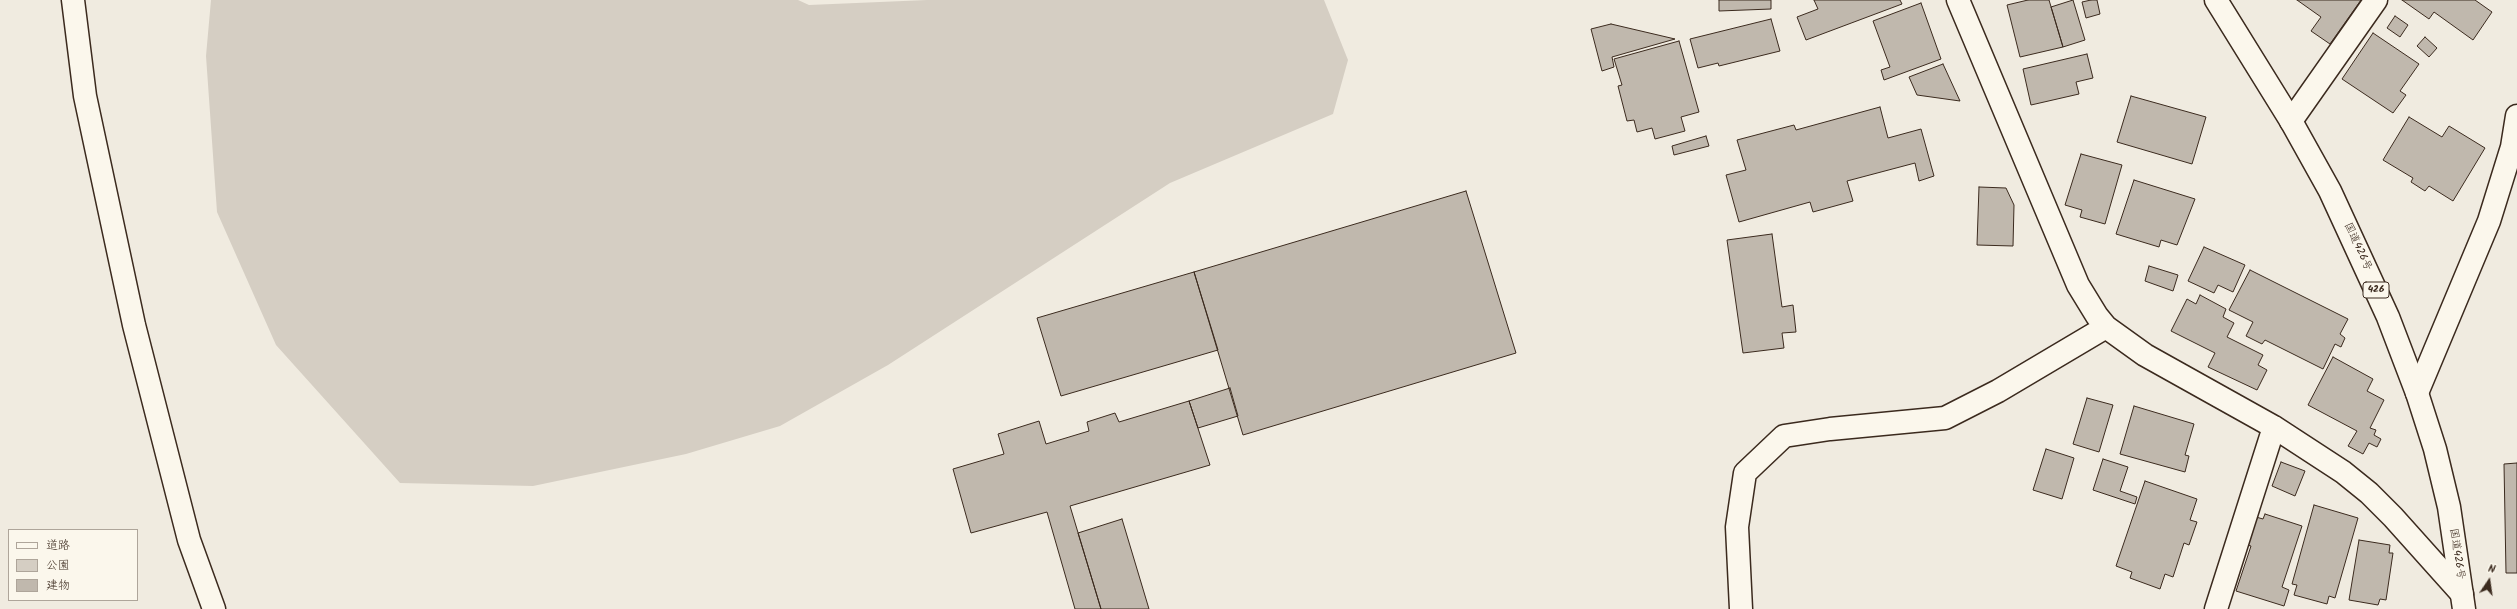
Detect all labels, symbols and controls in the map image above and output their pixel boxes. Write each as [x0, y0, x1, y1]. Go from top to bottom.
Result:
street label: 国道426号 [2340, 221, 2374, 273]
road number: 426 [2363, 282, 2389, 298]
street label: 国道426号 [2445, 528, 2467, 580]
legend [8, 529, 138, 601]
text: 道路 [46, 536, 70, 555]
text: 公園 [46, 556, 70, 575]
text: N [2486, 560, 2497, 579]
north arrow [2469, 561, 2509, 601]
text: 建物 [46, 576, 70, 595]

